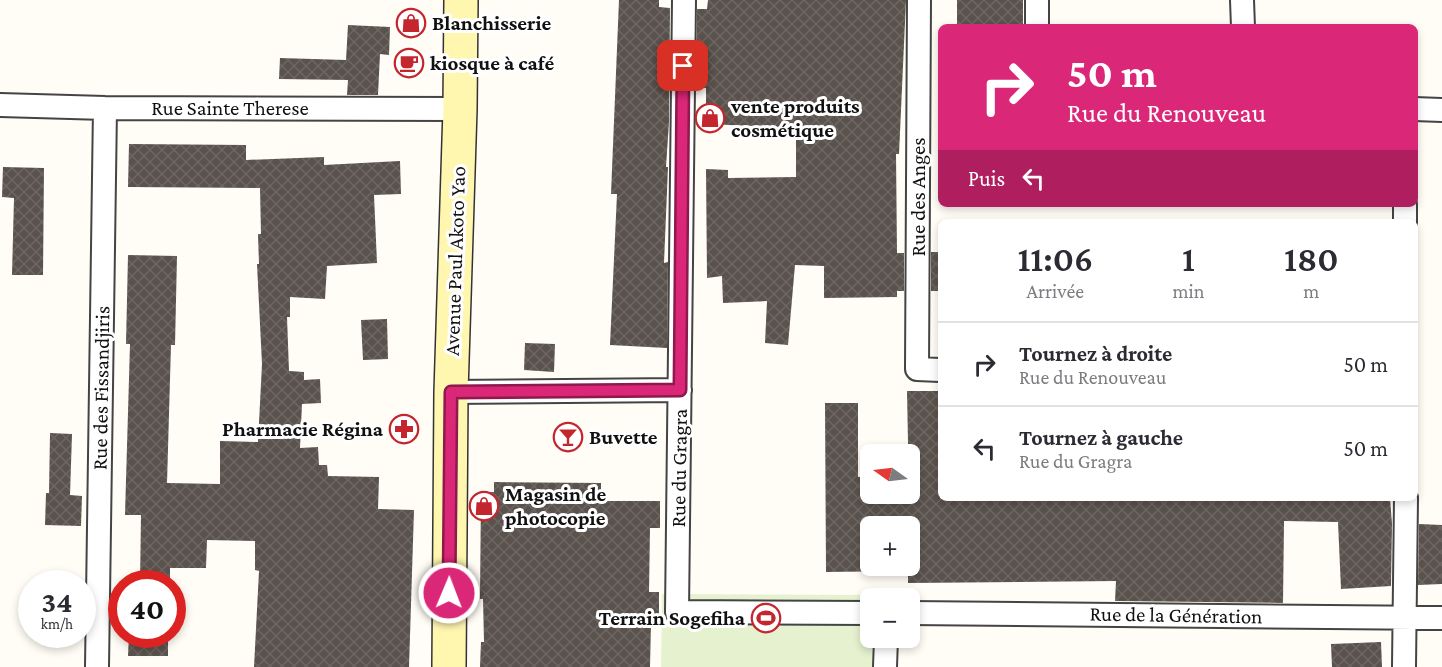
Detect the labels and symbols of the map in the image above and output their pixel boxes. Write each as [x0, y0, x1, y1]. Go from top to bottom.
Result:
shop icon: Blanchisserie [395, 7, 427, 39]
place label: Blanchisserie [432, 11, 552, 35]
pin [657, 40, 708, 91]
cafe icon: kiosque à café [393, 47, 425, 79]
place label: kiosque à café [430, 51, 554, 75]
place label: vente produits cosmétique [730, 94, 860, 142]
street label: Rue Sainte Therese [151, 96, 309, 120]
shop icon: vente produits cosmétique [694, 102, 726, 134]
street label: Rue des Anges [906, 138, 930, 256]
street label: Avenue Paul Akoto Yao [440, 166, 470, 356]
street label: Rue des Fissandjiris [88, 306, 114, 470]
street label: Rue du Gragra [666, 408, 692, 528]
pharmacy icon: Pharmacie Régina [388, 413, 420, 445]
place label: Pharmacie Régina [222, 417, 384, 441]
bar icon: Buvette [552, 421, 584, 453]
place label: Buvette [589, 425, 658, 449]
north arrow [860, 444, 920, 504]
place label: Magasin de photocopie [505, 482, 606, 530]
shop icon: Magasin de photocopie [468, 490, 500, 522]
position arrow [417, 561, 481, 625]
speed limit sign: 40 [108, 570, 186, 648]
street label: Rue de la Génération [1089, 601, 1263, 629]
sports icon: Terrain Sogefiha [750, 602, 782, 634]
place label: Terrain Sogefiha [598, 606, 746, 630]

